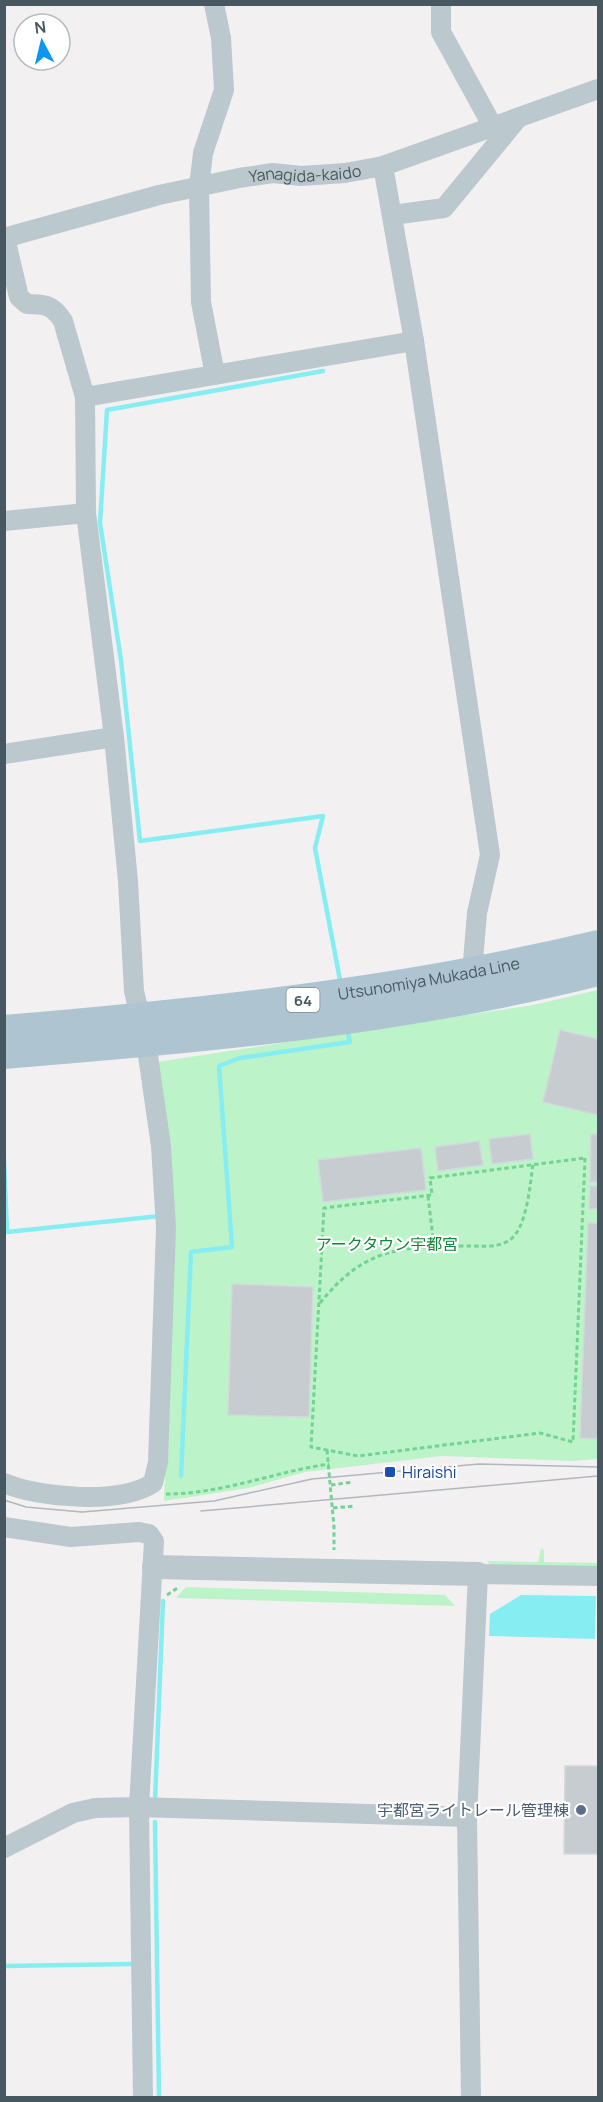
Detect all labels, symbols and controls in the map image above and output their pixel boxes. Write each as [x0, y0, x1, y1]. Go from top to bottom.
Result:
north arrow [12, 12, 72, 72]
text: N [33, 15, 47, 39]
street label: Yanagida-kaido [247, 159, 363, 187]
street label: Utsunomiya Mukada Line [336, 952, 522, 1005]
road number: 64 [286, 988, 320, 1012]
park label: アークタウン宇都宮 [316, 1233, 458, 1255]
place label: Hiraishi [402, 1461, 456, 1483]
marker: Hiraishi [383, 1465, 397, 1479]
place label: 宇都宮ライトレール管理棟 [377, 1799, 569, 1821]
marker: 宇都宮ライトレール管理棟 [574, 1803, 588, 1817]

